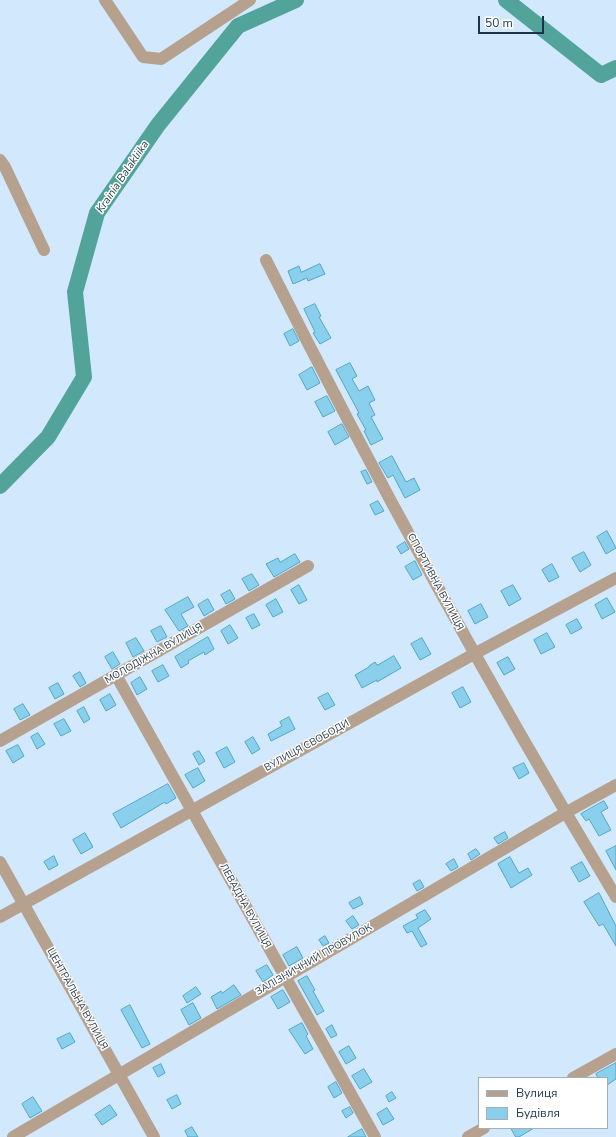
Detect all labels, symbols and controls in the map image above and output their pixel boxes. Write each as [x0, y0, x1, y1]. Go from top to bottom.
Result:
scale bar [480, 8, 546, 34]
text: 50 m [485, 15, 513, 31]
water label: Krainia Balakliika [94, 138, 152, 216]
street label: СПОРТИВНА ВУЛИЦЯ [404, 531, 466, 633]
street label: МОЛОДІЖНА ВУЛИЦЯ [103, 621, 205, 687]
street label: ВУЛИЦЯ СВОБОДИ [262, 718, 352, 774]
street label: ЛЕВАДНА ВУЛИЦЯ [217, 862, 273, 950]
street label: ЗАЛІЗНИЧНИЙ ПРОВУЛОК [254, 922, 374, 998]
street label: ЦЕНТРАЛЬНА ВУЛИЦЯ [44, 946, 110, 1052]
legend [478, 1077, 608, 1129]
text: Вулиця [516, 1085, 558, 1101]
text: Будівля [516, 1105, 560, 1121]

